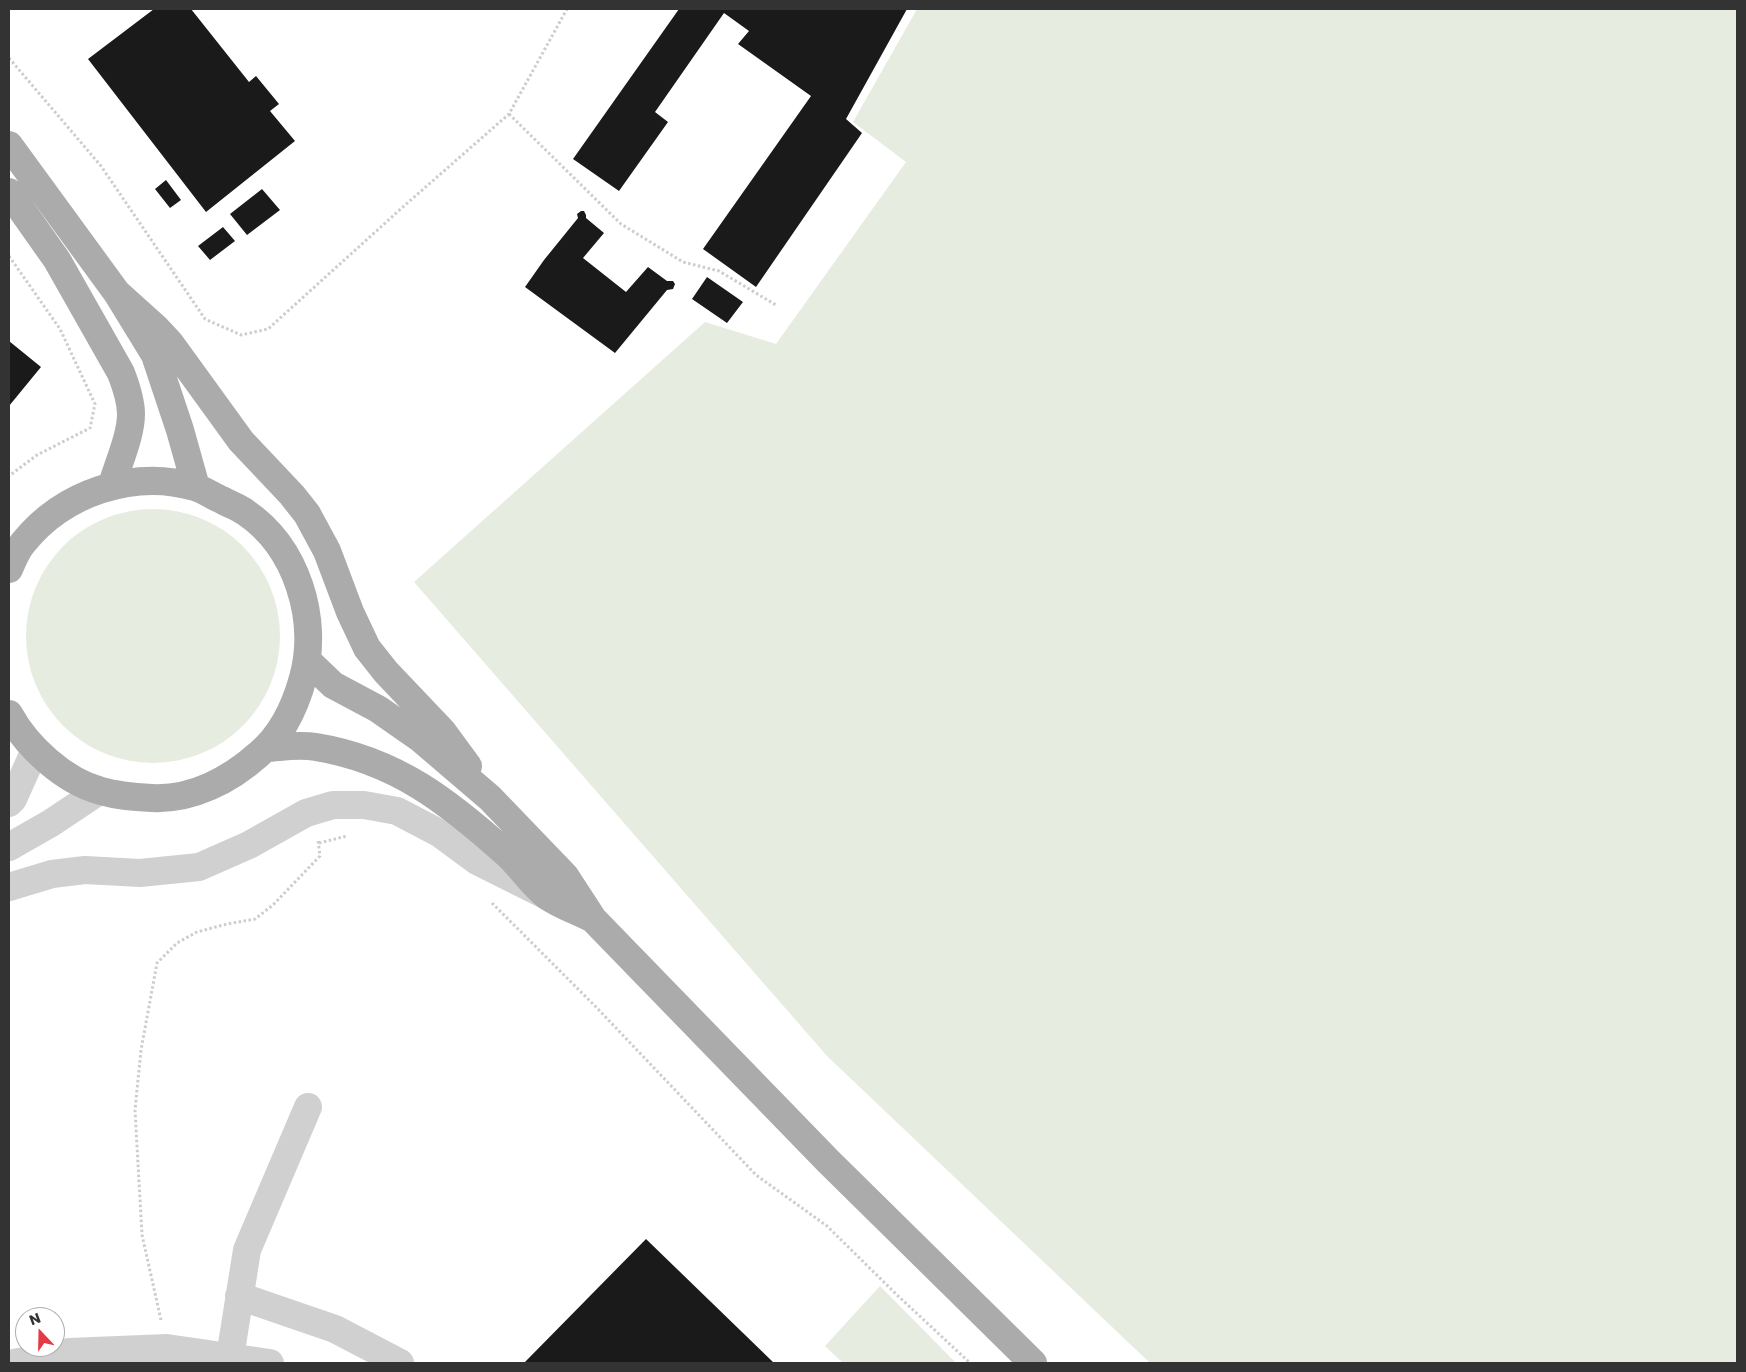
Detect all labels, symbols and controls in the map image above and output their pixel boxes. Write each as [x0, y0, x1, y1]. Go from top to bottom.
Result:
north arrow [15, 1307, 65, 1357]
text: N [26, 1308, 43, 1330]

